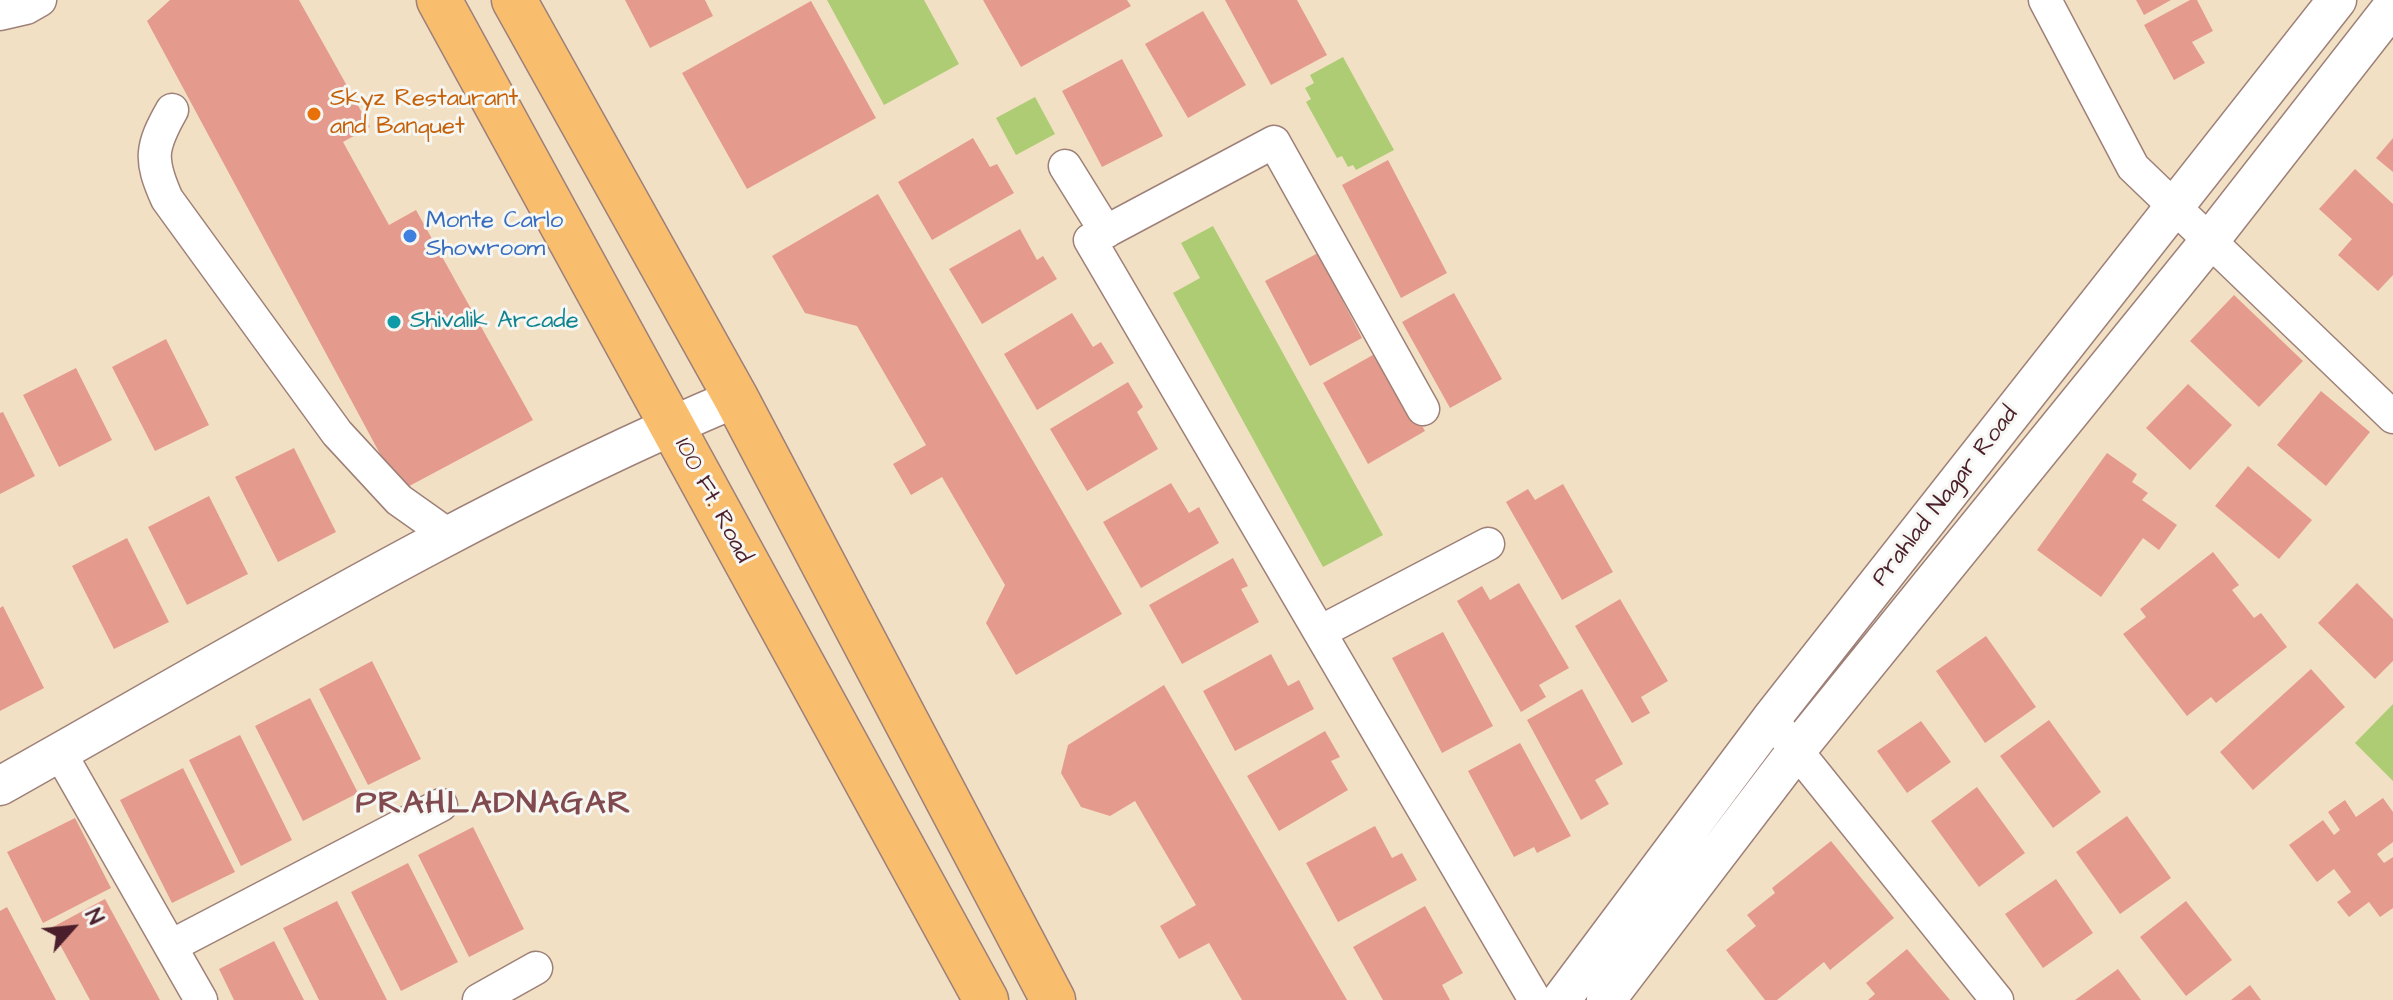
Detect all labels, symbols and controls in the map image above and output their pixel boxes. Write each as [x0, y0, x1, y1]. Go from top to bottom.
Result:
place label: Skyz Restaurant and Banquet [330, 86, 518, 142]
marker: Skyz Restaurant and Banquet [305, 105, 323, 123]
place label: Monte Carlo Showroom [426, 208, 563, 264]
marker: Monte Carlo Showroom [401, 227, 419, 245]
place label: Shivalik Arcade [410, 308, 579, 336]
marker: Shivalik Arcade [385, 313, 403, 331]
street label: Prahlad Nagar Road [1867, 401, 2025, 593]
street label: 100 Ft. Road [667, 434, 757, 568]
district label: PRAHLADNAGAR [356, 786, 632, 824]
north arrow [32, 888, 112, 968]
text: N [77, 904, 111, 930]

